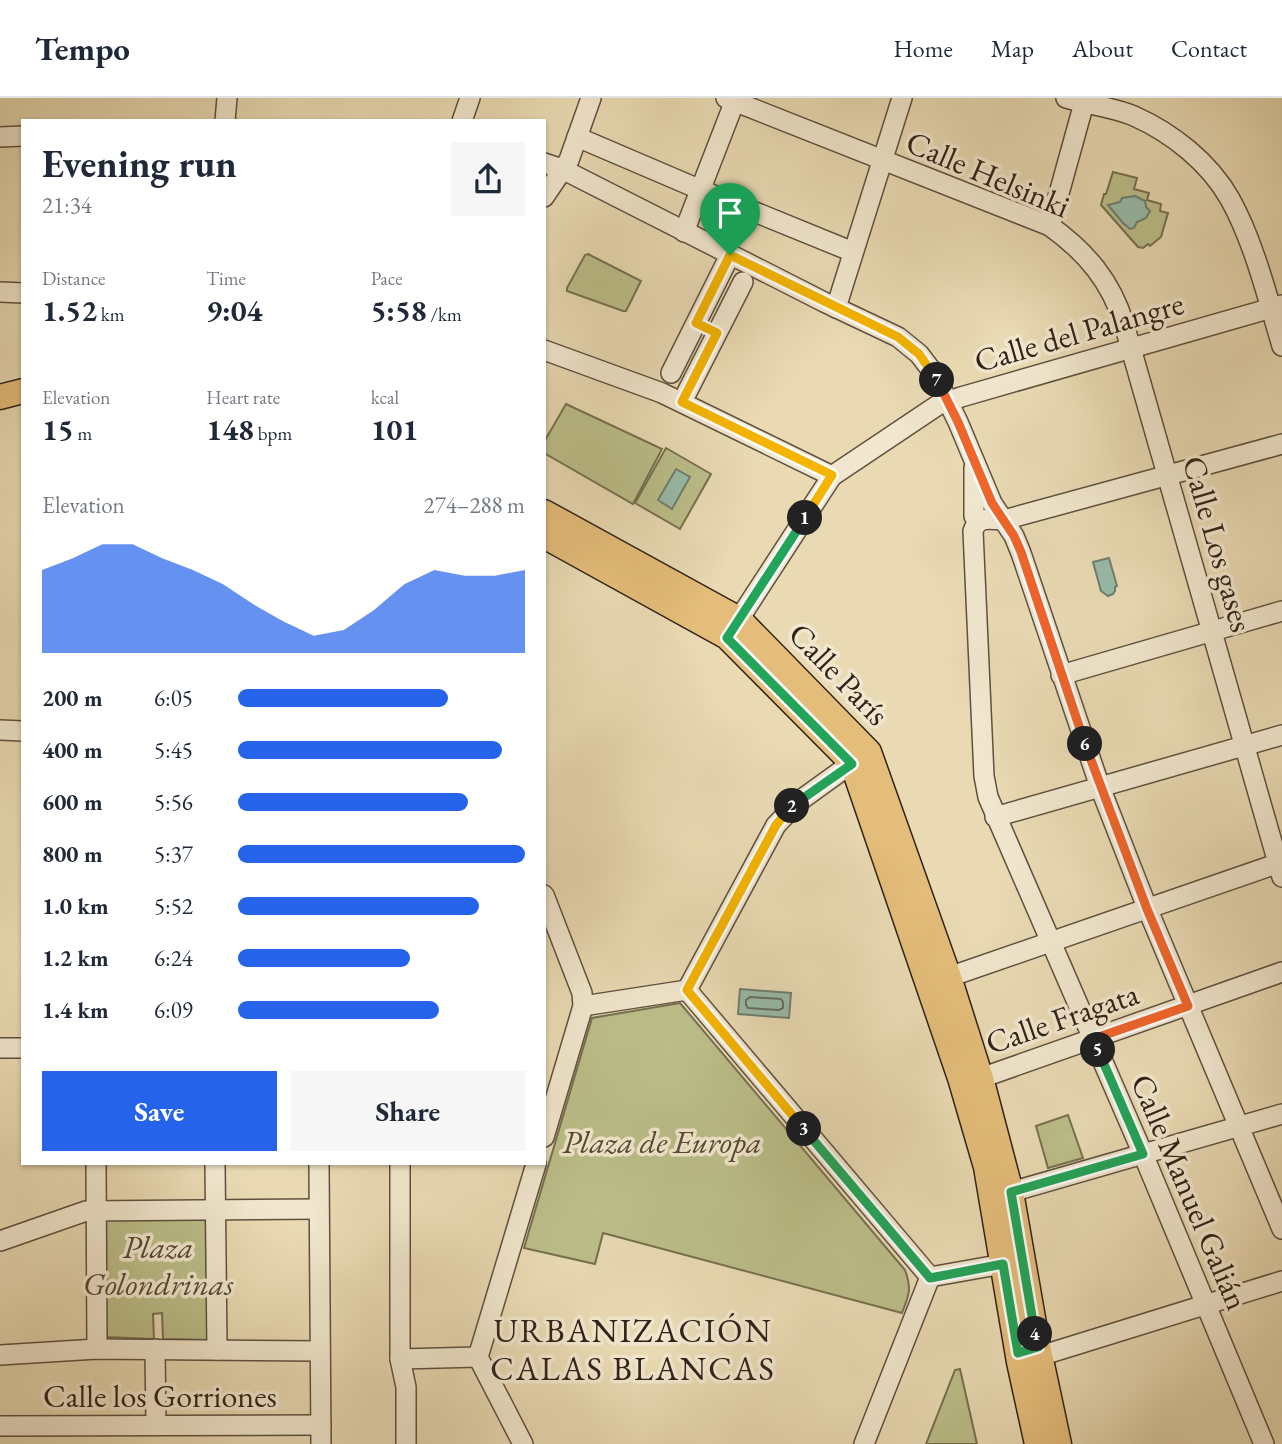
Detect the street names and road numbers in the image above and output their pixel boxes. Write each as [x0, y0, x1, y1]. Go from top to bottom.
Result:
street label: Calle Helsinki [900, 121, 1076, 227]
street label: Calle del Palangre [970, 282, 1188, 382]
street label: Calle Los gases [1173, 451, 1263, 637]
street label: Calle París [780, 614, 898, 734]
street label: Calle Fragata [980, 972, 1144, 1064]
street label: Calle Manuel Galián [1121, 1068, 1259, 1316]
street label: Calle los Gorriones [43, 1375, 277, 1417]

